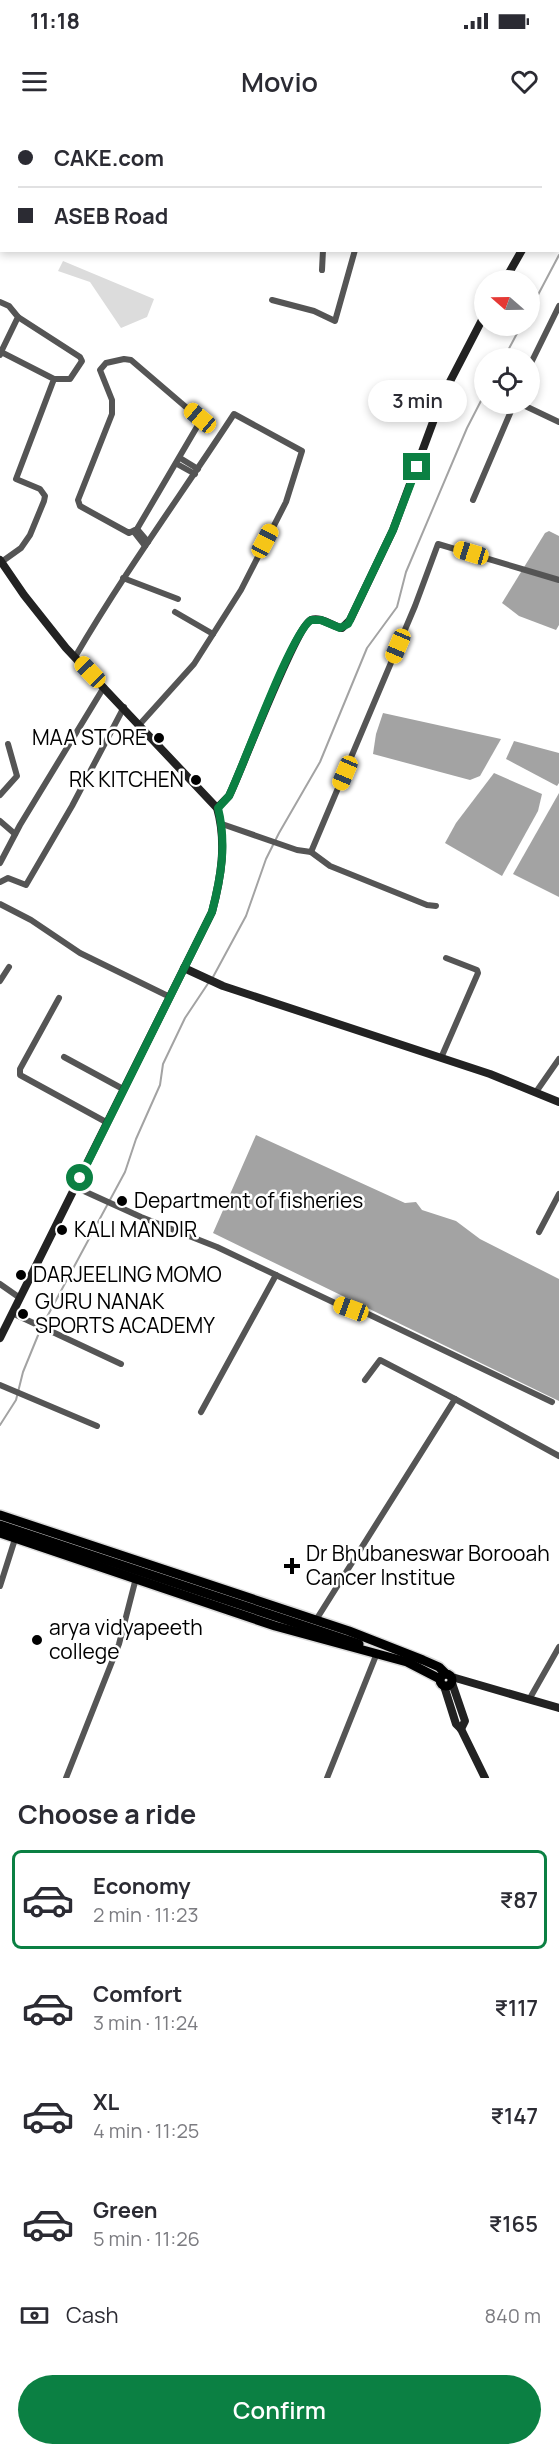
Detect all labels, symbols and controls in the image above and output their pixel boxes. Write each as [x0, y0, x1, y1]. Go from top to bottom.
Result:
text: 11:18 [30, 6, 80, 36]
text: Movio [241, 63, 318, 100]
icon: menu [18, 65, 51, 98]
icon: heart [508, 65, 541, 98]
text: CAKE.com [54, 143, 164, 173]
text: ASEB Road [54, 201, 168, 231]
north arrow [474, 270, 540, 336]
map controls [474, 270, 540, 414]
button: locate [474, 348, 540, 414]
callout: 3 min [368, 380, 466, 422]
text: 3 min [392, 387, 443, 414]
car [180, 400, 220, 436]
route end [403, 453, 430, 480]
car [249, 521, 281, 561]
car [451, 539, 491, 567]
car [383, 626, 413, 666]
car [71, 653, 109, 691]
place label: MAA STORE [32, 723, 147, 751]
marker: MAA STORE [152, 731, 166, 745]
car [330, 753, 360, 793]
place label: RK KITCHEN [69, 765, 184, 793]
marker: RK KITCHEN [189, 773, 203, 787]
route start [66, 1164, 93, 1191]
place label: Department of fisheries [134, 1186, 363, 1214]
marker: Department of fisheries [115, 1194, 129, 1208]
place label: KALI MANDIR [74, 1215, 197, 1243]
marker: KALI MANDIR [55, 1223, 69, 1237]
place label: DARJEELING MOMO [33, 1260, 222, 1288]
marker: DARJEELING MOMO [14, 1268, 28, 1282]
place label: GURU NANAK SPORTS ACADEMY [35, 1287, 215, 1339]
car [331, 1294, 371, 1324]
marker: GURU NANAK SPORTS ACADEMY [16, 1307, 30, 1321]
place label: Dr Bhubaneswar Borooah Cancer Institue [306, 1539, 550, 1591]
marker: Dr Bhubaneswar Borooah Cancer Institue [283, 1557, 301, 1575]
place label: arya vidyapeeth college [49, 1613, 203, 1665]
marker: arya vidyapeeth college [30, 1633, 44, 1647]
text: Choose a ride [18, 1795, 196, 1832]
text: Economy [93, 1871, 191, 1901]
icon: car [21, 1873, 75, 1927]
text: ₹87 [500, 1885, 538, 1915]
text: 2 min · 11:23 [93, 1901, 198, 1928]
text: Comfort [93, 1979, 182, 2009]
icon: car [21, 1981, 75, 2035]
text: ₹117 [494, 1993, 538, 2023]
text: 3 min · 11:24 [93, 2009, 198, 2036]
text: XL [93, 2087, 119, 2117]
icon: car [21, 2089, 75, 2143]
text: ₹147 [490, 2101, 538, 2131]
text: 4 min · 11:25 [93, 2117, 199, 2144]
text: Green [93, 2195, 158, 2225]
icon: car [21, 2197, 75, 2251]
text: ₹165 [489, 2209, 538, 2239]
text: 5 min · 11:26 [93, 2225, 200, 2252]
icon: cash [18, 2299, 51, 2332]
text: Cash [66, 2300, 119, 2330]
text: 840 m [484, 2302, 541, 2329]
button: Confirm [18, 2375, 541, 2444]

